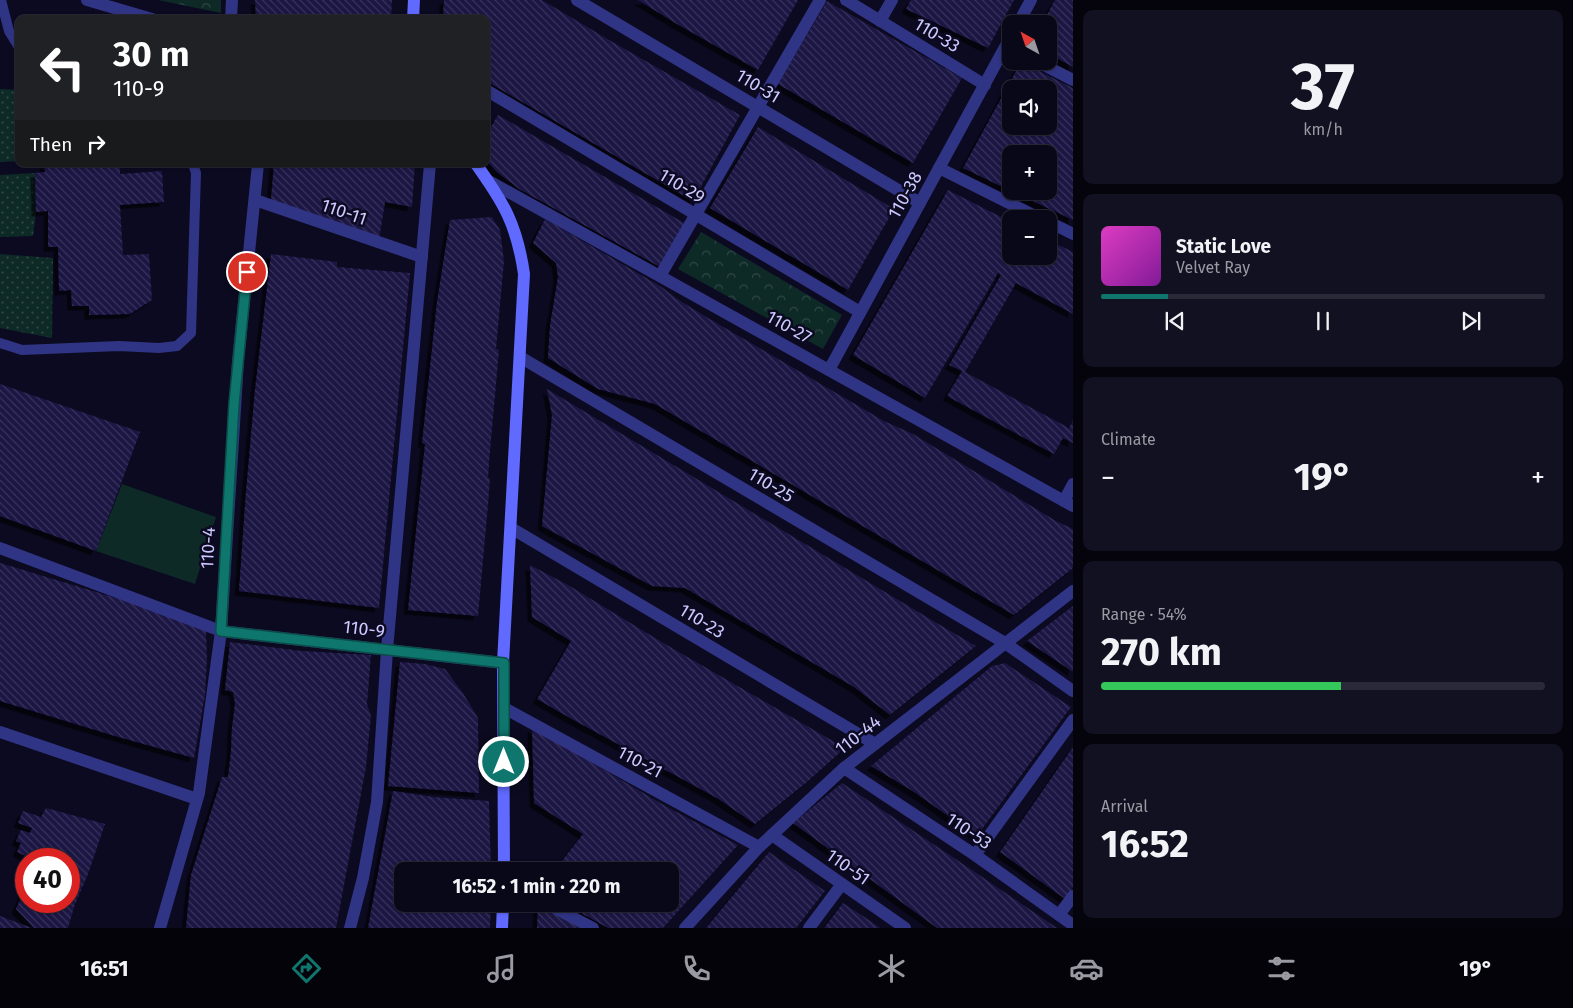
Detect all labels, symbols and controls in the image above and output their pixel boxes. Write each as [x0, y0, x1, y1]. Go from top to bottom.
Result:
street label: 110-33 [910, 13, 964, 57]
north arrow [1002, 15, 1058, 70]
map controls [1002, 15, 1057, 265]
text: 30 m [113, 33, 190, 75]
icon: left [30, 35, 95, 100]
text: 37 [1291, 48, 1355, 126]
street label: 110-31 [732, 64, 784, 108]
text: 110-9 [113, 75, 164, 102]
button: sound [1002, 80, 1057, 135]
text: km/h [1303, 120, 1343, 139]
icon: right [82, 130, 110, 158]
text: Then [30, 133, 72, 156]
button: + [1002, 145, 1057, 200]
street label: 110-29 [655, 164, 709, 208]
street label: 110-38 [883, 168, 927, 222]
street label: 110-11 [318, 194, 370, 230]
button: − [1002, 210, 1057, 265]
text: Static Love [1176, 235, 1271, 258]
pin [226, 251, 268, 293]
icon: arrive [233, 258, 261, 286]
text: Velvet Ray [1176, 258, 1250, 277]
street label: 110-27 [763, 306, 815, 348]
icon: previous [1161, 307, 1189, 335]
icon: pause [1309, 307, 1337, 335]
icon: next [1457, 307, 1485, 335]
text: Climate [1101, 430, 1156, 449]
text: 19° [1294, 454, 1352, 500]
text: − [1101, 461, 1115, 494]
text: + [1531, 461, 1545, 494]
street label: 110-25 [744, 463, 798, 507]
street label: 110-4 [196, 526, 220, 570]
street label: 110-23 [675, 599, 729, 643]
text: Range · 54% [1101, 605, 1187, 624]
street label: 110-9 [342, 616, 386, 642]
text: 270 km [1101, 629, 1222, 675]
street label: 110-44 [831, 710, 885, 760]
position arrow [477, 735, 529, 787]
street label: 110-21 [614, 741, 666, 783]
text: Arrival [1101, 797, 1148, 816]
street label: 110-53 [942, 808, 996, 854]
text: 16:52 [1101, 821, 1189, 867]
street label: 110-51 [822, 844, 874, 890]
speed limit sign: 40 [15, 848, 80, 913]
text: 16:52 · 1 min · 220 m [452, 875, 621, 898]
icon: directions [289, 951, 324, 986]
icon: music [484, 951, 519, 986]
icon: phone [679, 951, 714, 986]
icon: climate [874, 951, 909, 986]
icon: car [1069, 951, 1104, 986]
icon: filters [1264, 951, 1299, 986]
text: 16:51 [80, 955, 129, 982]
text: 19° [1459, 955, 1493, 982]

